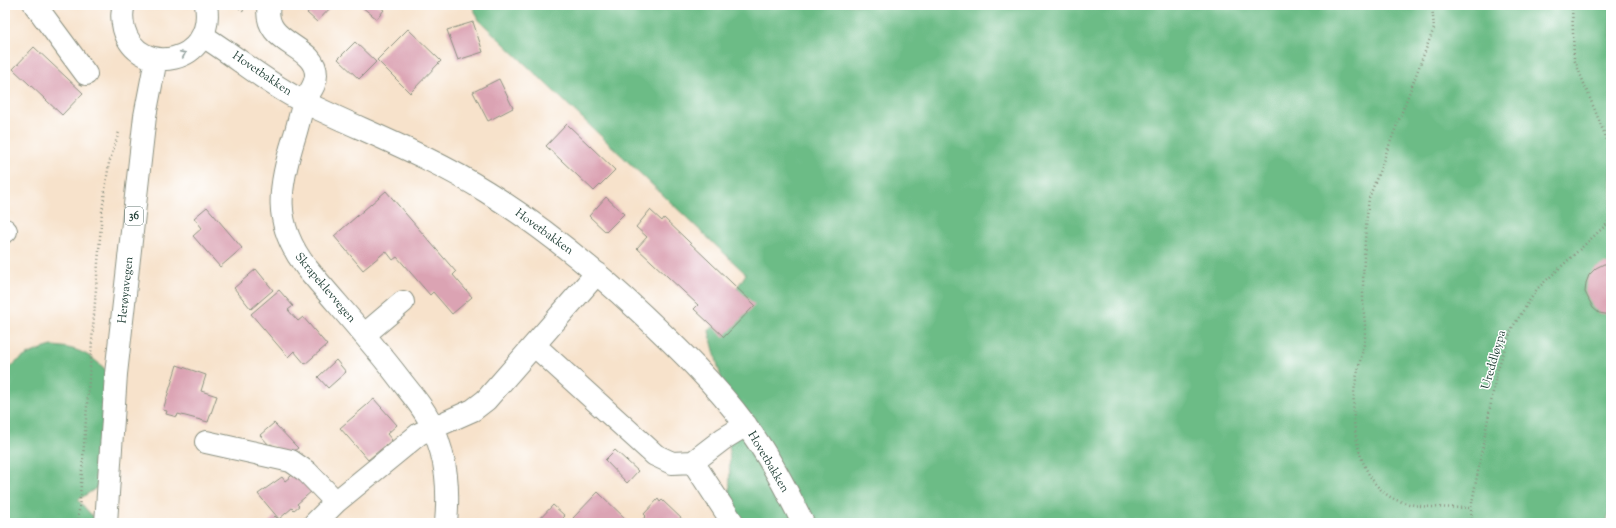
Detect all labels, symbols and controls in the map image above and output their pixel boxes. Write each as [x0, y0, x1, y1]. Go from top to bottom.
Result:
street label: Hovetbakken [228, 47, 296, 101]
one-way arrow [179, 51, 186, 59]
street label: Hovetbakken [511, 204, 577, 260]
road number: 36 [125, 207, 143, 225]
street label: Skrapeklevvegen [290, 249, 360, 327]
street label: Herøyavegen [114, 256, 138, 324]
street label: Ureddløypa [1477, 328, 1511, 392]
street label: Hovetbakken [743, 428, 793, 496]

